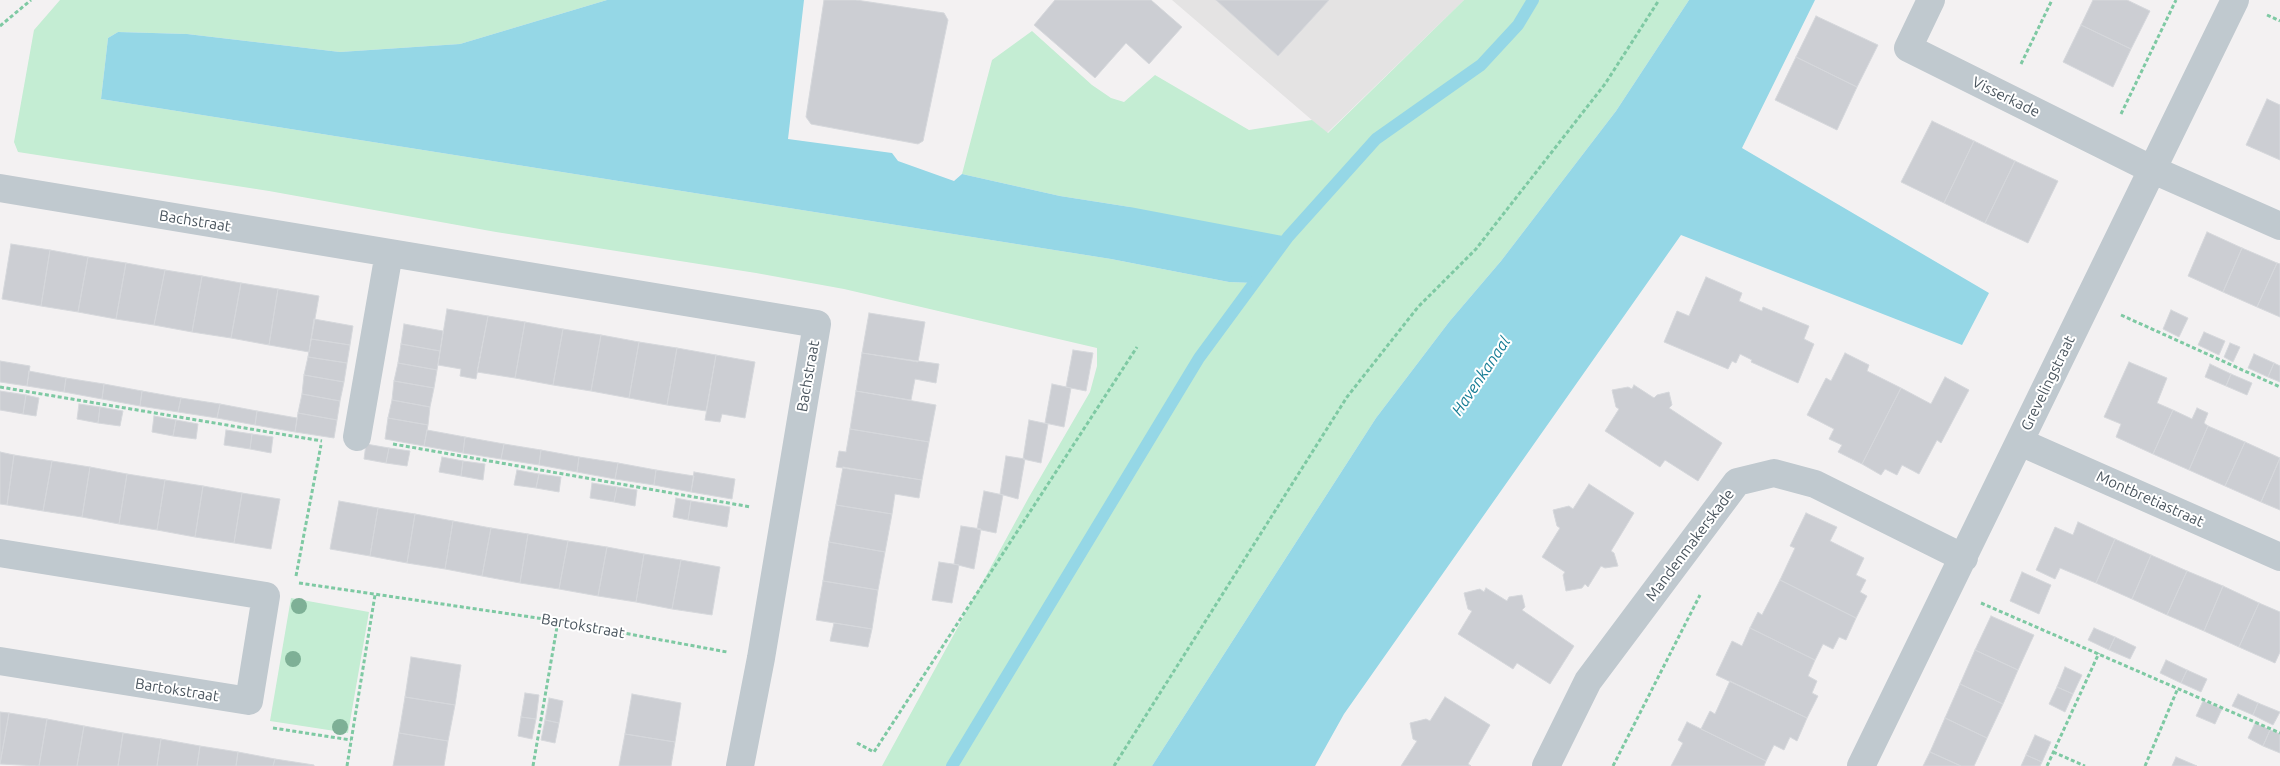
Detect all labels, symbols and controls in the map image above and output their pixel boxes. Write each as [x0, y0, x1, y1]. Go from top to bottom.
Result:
street label: Visserkade [1969, 73, 2043, 121]
street label: Bachstraat [158, 206, 232, 236]
street label: Grevelingstraat [2017, 332, 2079, 434]
water label: Havenkanaal [1448, 333, 1514, 419]
street label: Bachstraat [793, 339, 823, 413]
street label: Montbretiastraat [2094, 467, 2206, 531]
street label: Mandenmakerskade [1642, 485, 1738, 605]
street label: Bartokstraat [540, 610, 626, 642]
street label: Bartokstraat [134, 674, 220, 706]

